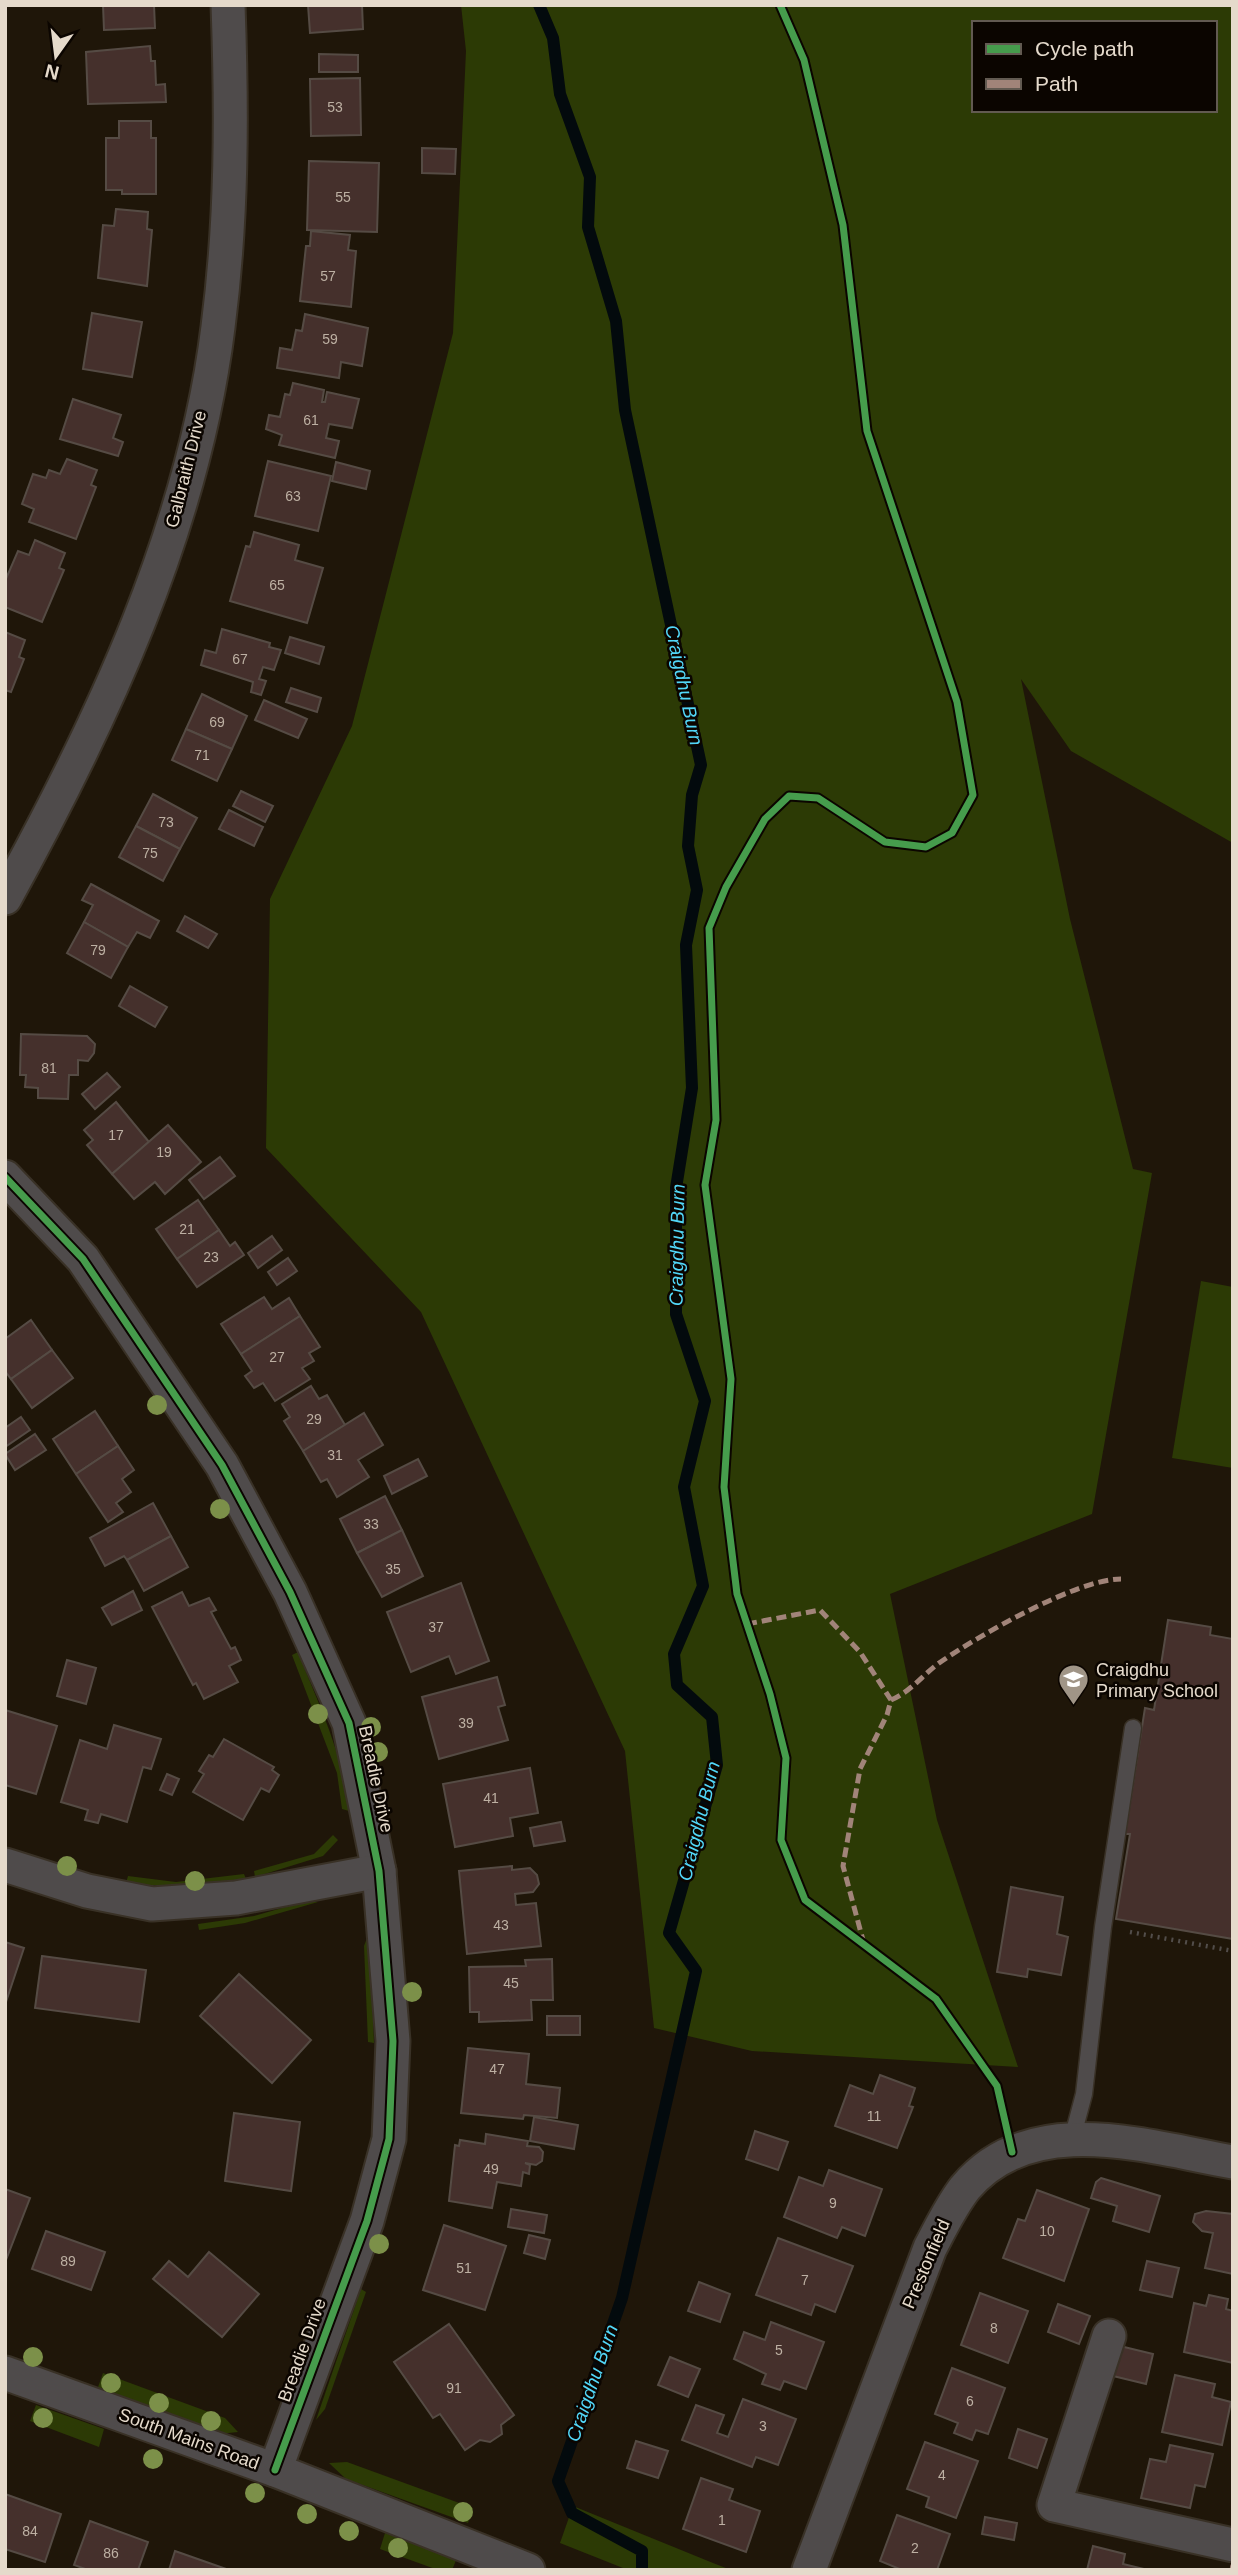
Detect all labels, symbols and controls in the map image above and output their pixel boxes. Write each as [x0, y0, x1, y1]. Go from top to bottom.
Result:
north arrow [21, 21, 91, 91]
legend [972, 21, 1217, 112]
text: Cycle path [1035, 37, 1134, 60]
text: N [43, 60, 61, 84]
text: Path [1035, 72, 1078, 95]
house number: 53 [327, 99, 343, 115]
house number: 55 [335, 189, 351, 205]
house number: 57 [320, 268, 336, 284]
house number: 59 [322, 331, 338, 347]
street label: Galbraith Drive [162, 408, 210, 530]
house number: 61 [303, 412, 319, 428]
house number: 63 [285, 488, 301, 504]
house number: 65 [269, 577, 285, 593]
water label: Craigdhu Burn [661, 623, 707, 747]
house number: 67 [232, 651, 248, 667]
house number: 69 [209, 714, 225, 730]
house number: 71 [194, 747, 210, 763]
house number: 73 [158, 814, 174, 830]
house number: 75 [142, 845, 158, 861]
house number: 79 [90, 942, 106, 958]
house number: 81 [41, 1060, 57, 1076]
house number: 17 [108, 1127, 124, 1143]
house number: 19 [156, 1144, 172, 1160]
water label: Craigdhu Burn [665, 1184, 689, 1306]
house number: 21 [179, 1221, 195, 1237]
house number: 23 [203, 1249, 219, 1265]
house number: 27 [269, 1349, 285, 1365]
house number: 29 [306, 1411, 322, 1427]
house number: 31 [327, 1447, 343, 1463]
house number: 33 [363, 1516, 379, 1532]
house number: 35 [385, 1561, 401, 1577]
house number: 37 [428, 1619, 444, 1635]
place label: Craigdhu Primary School [1096, 1660, 1218, 1701]
school or university icon: Craigdhu Primary School [1056, 1663, 1090, 1707]
house number: 39 [458, 1715, 474, 1731]
street label: Breadie Drive [355, 1724, 397, 1834]
water label: Craigdhu Burn [674, 1759, 724, 1883]
house number: 41 [483, 1790, 499, 1806]
house number: 43 [493, 1917, 509, 1933]
house number: 45 [503, 1975, 519, 1991]
house number: 47 [489, 2061, 505, 2077]
house number: 11 [867, 2108, 881, 2124]
house number: 49 [483, 2161, 499, 2177]
house number: 9 [829, 2195, 837, 2211]
street label: Prestonfield [898, 2216, 954, 2312]
house number: 10 [1039, 2223, 1055, 2239]
house number: 89 [60, 2253, 76, 2269]
house number: 51 [456, 2260, 472, 2276]
house number: 7 [801, 2272, 809, 2288]
street label: Breadie Drive [274, 2295, 330, 2405]
house number: 8 [990, 2320, 998, 2336]
water label: Craigdhu Burn [562, 2322, 622, 2444]
house number: 5 [775, 2342, 783, 2358]
house number: 91 [446, 2380, 462, 2396]
house number: 6 [966, 2393, 974, 2409]
street label: South Mains Road [116, 2404, 262, 2474]
house number: 3 [759, 2418, 767, 2434]
house number: 4 [938, 2467, 946, 2483]
house number: 1 [718, 2512, 726, 2528]
house number: 84 [22, 2523, 38, 2539]
house number: 2 [911, 2540, 919, 2556]
house number: 86 [103, 2545, 119, 2561]

